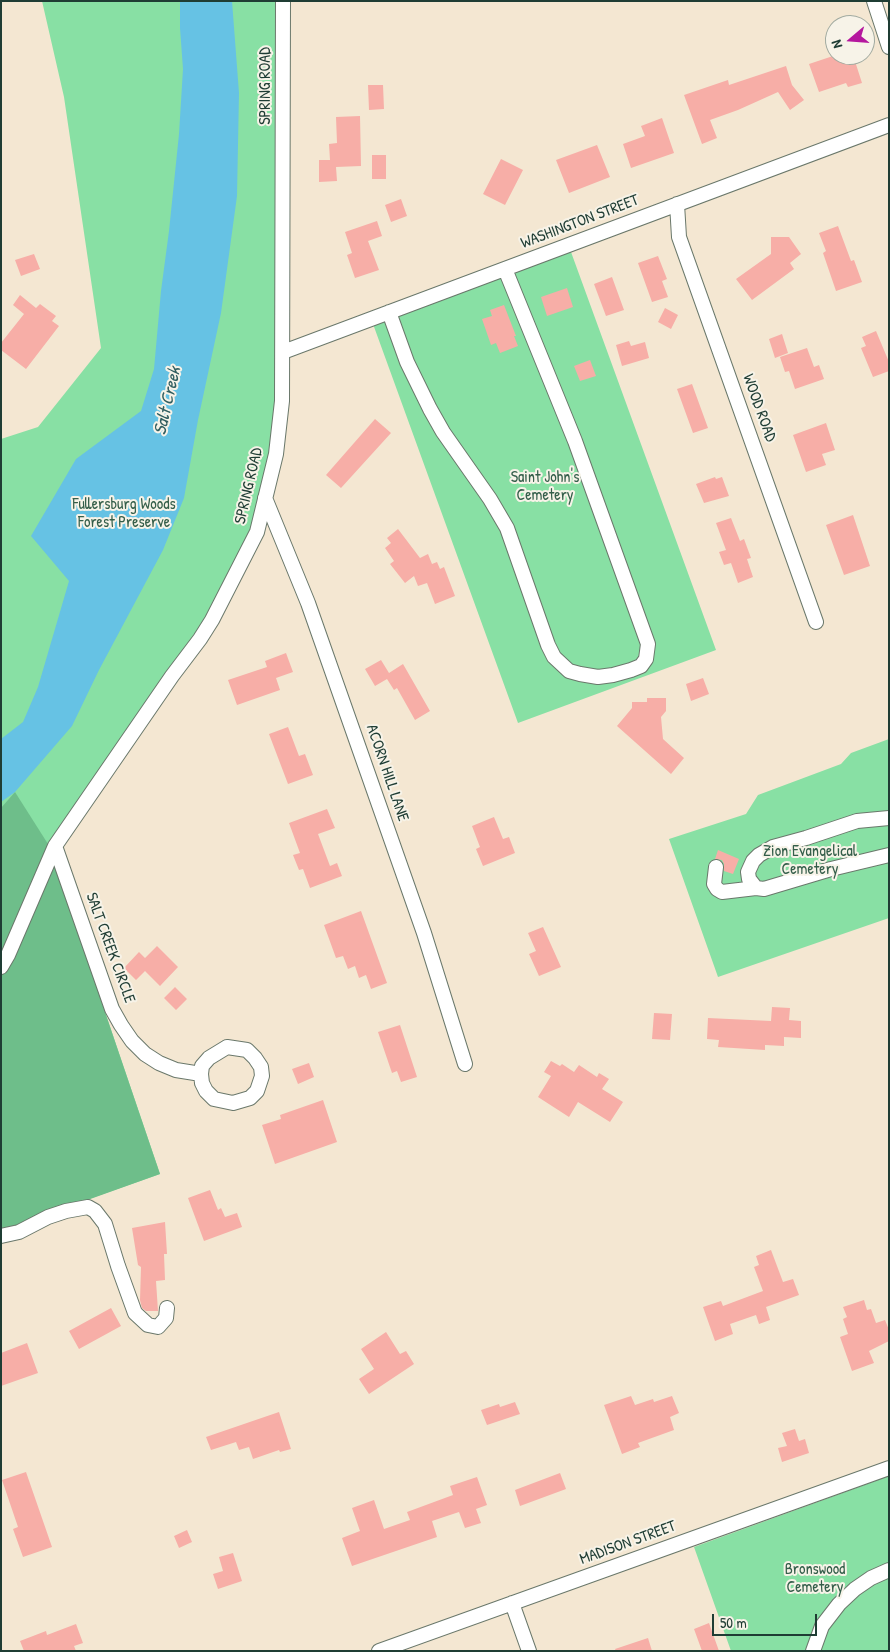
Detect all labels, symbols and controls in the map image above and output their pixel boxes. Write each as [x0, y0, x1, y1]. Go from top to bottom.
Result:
north arrow [825, 15, 875, 65]
text: N [826, 38, 846, 51]
street label: SPRING ROAD [256, 47, 276, 125]
street label: WASHINGTON STREET [518, 191, 642, 253]
water label: Salt Creek [150, 365, 186, 437]
street label: WOOD ROAD [738, 372, 780, 444]
street label: SPRING ROAD [231, 446, 267, 526]
park label: Saint John's Cemetery [511, 468, 579, 506]
park label: Fullersburg Woods Forest Preserve [72, 495, 176, 533]
street label: ACORN HILL LANE [361, 722, 413, 824]
park label: Zion Evangelical Cemetery [763, 842, 857, 880]
street label: SALT CREEK CIRCLE [81, 890, 139, 1006]
street label: MADISON STREET [577, 1517, 679, 1569]
park label: Bronswood Cemetery [785, 1560, 845, 1598]
scale bar [715, 1604, 820, 1636]
text: 50 m [720, 1612, 747, 1633]

